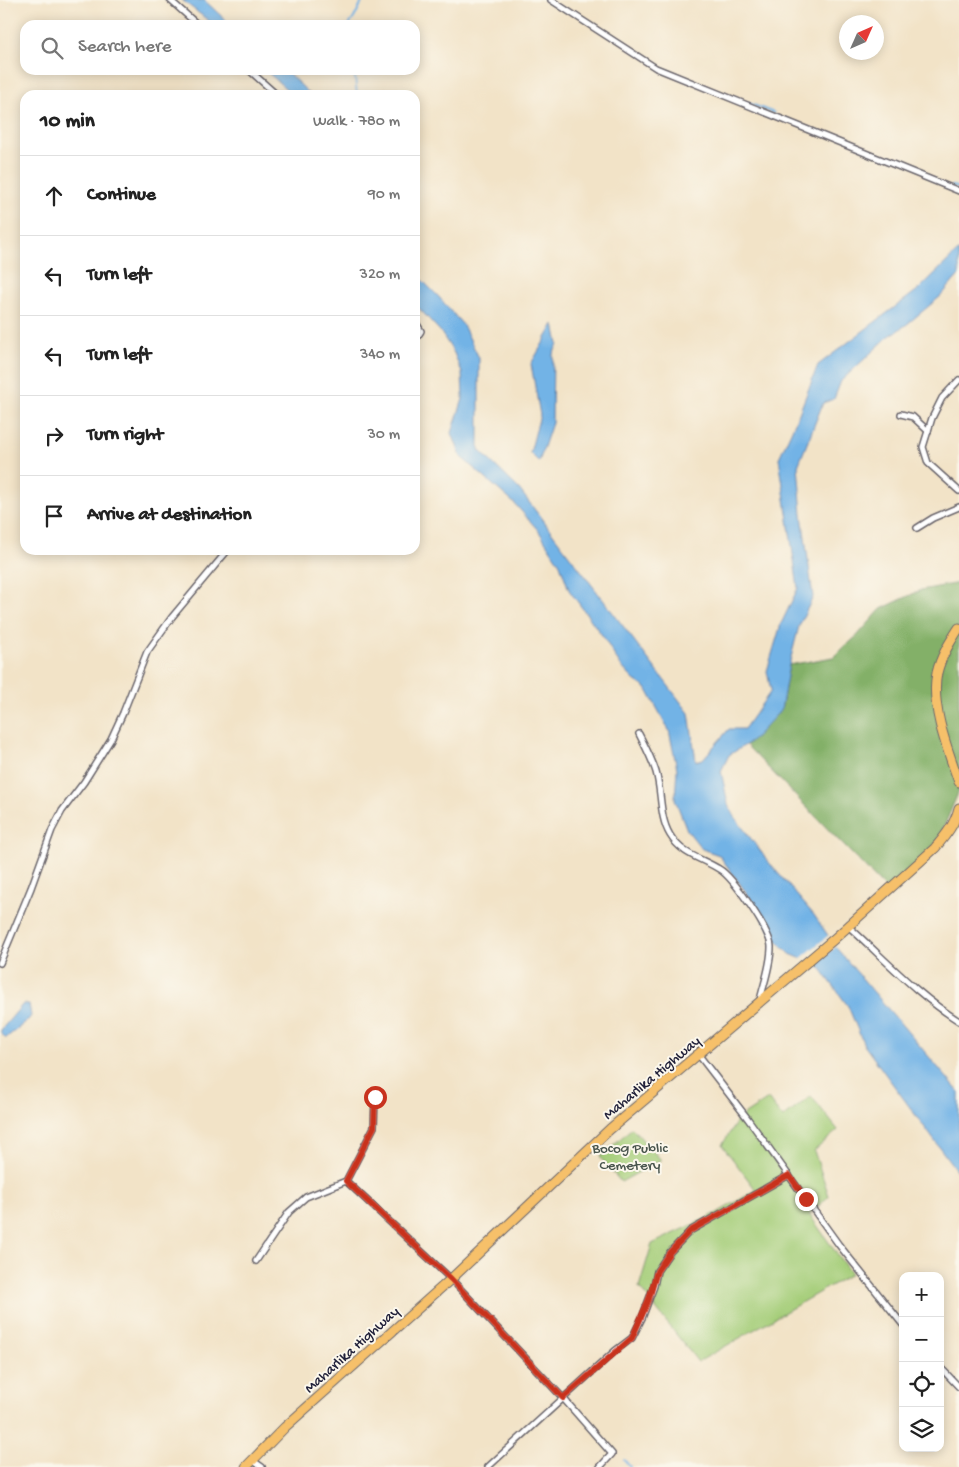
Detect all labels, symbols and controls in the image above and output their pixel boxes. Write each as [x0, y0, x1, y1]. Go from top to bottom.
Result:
north arrow [839, 15, 884, 60]
search box [20, 20, 420, 75]
icon: search [38, 34, 66, 62]
text: Search here [78, 36, 172, 59]
text: 10 min [40, 110, 95, 135]
text: Walk · 780 m [313, 113, 400, 132]
icon: ahead [40, 182, 68, 210]
text: Continue [87, 184, 156, 207]
text: 90 m [368, 186, 400, 205]
icon: left [40, 262, 68, 290]
text: Turn left [87, 264, 151, 287]
text: 320 m [360, 266, 400, 285]
icon: left [40, 342, 68, 370]
text: Turn left [87, 344, 151, 367]
text: 340 m [360, 346, 400, 365]
icon: right [40, 422, 68, 450]
text: Turn right [87, 424, 163, 447]
text: 30 m [367, 426, 400, 445]
icon: arrive [40, 502, 68, 530]
text: Arrive at destination [87, 504, 251, 527]
street label: Maharlika Highway [600, 1032, 705, 1124]
route start [364, 1086, 387, 1109]
park label: Bocog Public Cemetery [591, 1140, 669, 1175]
route end [795, 1188, 818, 1211]
map controls [899, 1272, 944, 1452]
button: + [899, 1272, 944, 1317]
street label: Maharlika Highway [301, 1303, 404, 1398]
button: − [899, 1317, 944, 1362]
button: locate [899, 1362, 944, 1407]
button: layers [899, 1407, 944, 1452]

